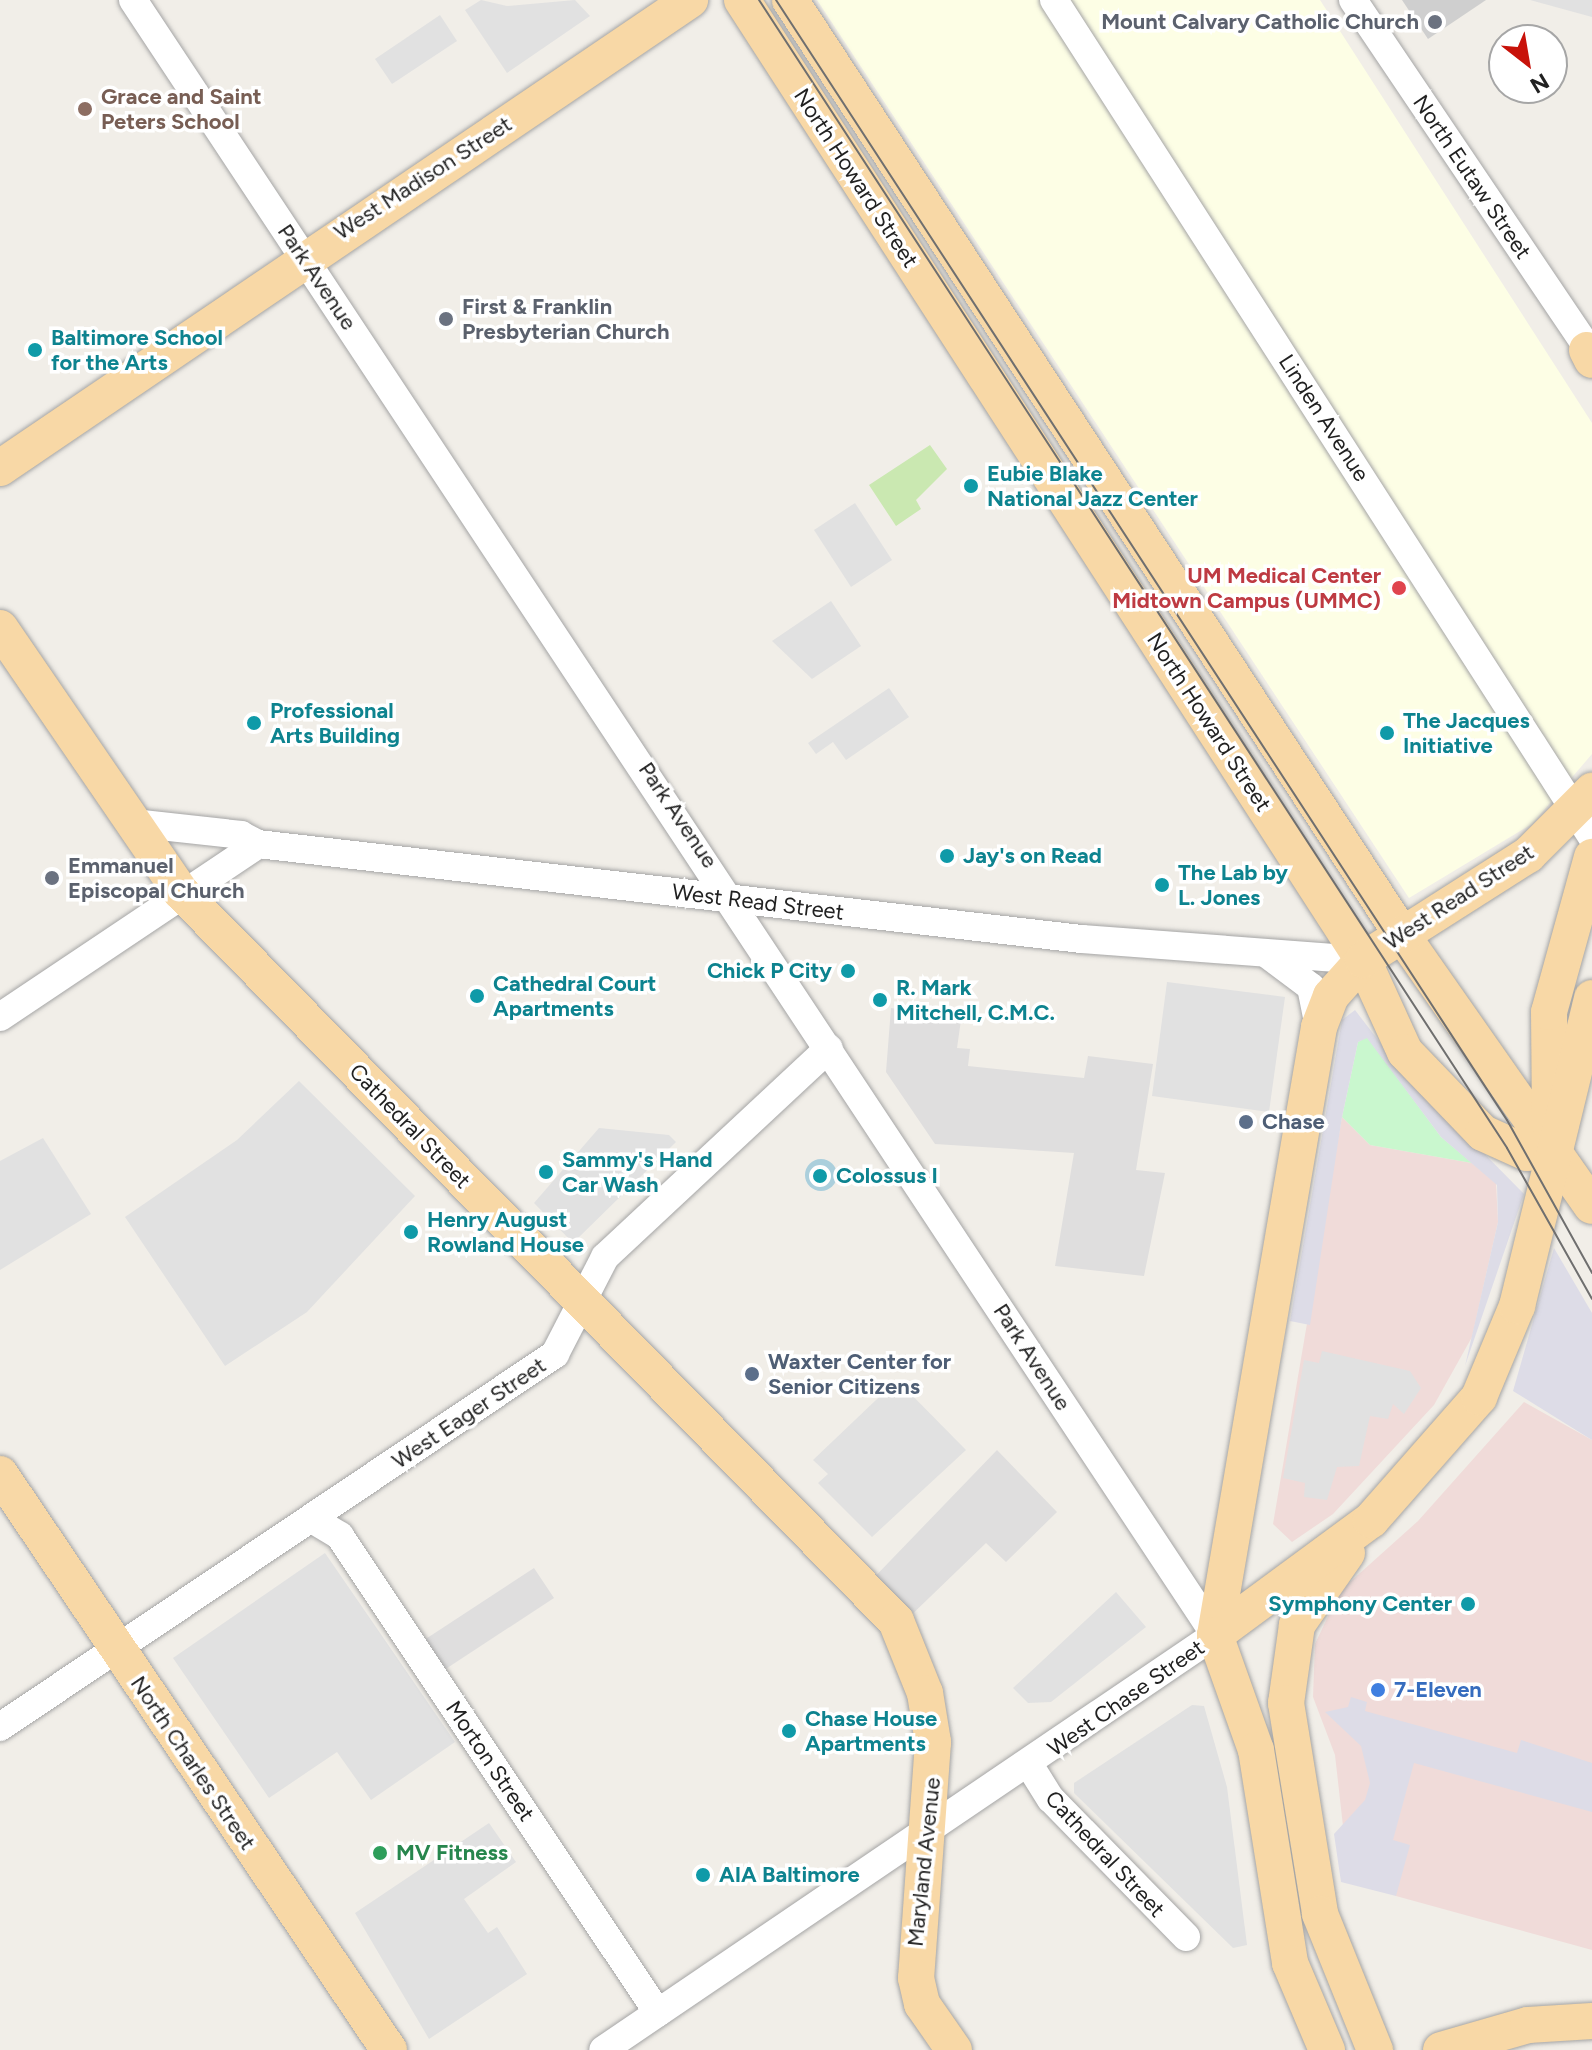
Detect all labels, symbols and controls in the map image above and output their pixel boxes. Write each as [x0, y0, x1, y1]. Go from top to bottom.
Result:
place label: Mount Calvary Catholic Church [1101, 9, 1419, 35]
marker: Mount Calvary Catholic Church [1426, 13, 1444, 31]
north arrow [1488, 24, 1568, 104]
text: N [1525, 67, 1554, 99]
place label: Grace and Saint Peters School [101, 83, 262, 134]
street label: North Howard Street [788, 84, 924, 272]
street label: North Eutaw Street [1407, 90, 1537, 264]
marker: Grace and Saint Peters School [76, 100, 94, 118]
street label: West Madison Street [329, 111, 517, 245]
street label: Park Avenue [272, 219, 362, 335]
place label: First & Franklin Presbyterian Church [462, 293, 670, 344]
marker: First & Franklin Presbyterian Church [437, 310, 455, 328]
place label: Baltimore School for the Arts [51, 324, 223, 376]
marker: Baltimore School for the Arts [26, 341, 44, 359]
street label: Linden Avenue [1273, 350, 1375, 486]
place label: Eubie Blake National Jazz Center [987, 460, 1198, 512]
marker: Eubie Blake National Jazz Center [962, 477, 980, 495]
place label: UM Medical Center Midtown Campus (UMMC) [1112, 562, 1381, 614]
marker: UM Medical Center Midtown Campus (UMMC) [1388, 577, 1410, 599]
street label: North Howard Street [1141, 628, 1277, 816]
place label: Professional Arts Building [270, 697, 400, 748]
place label: The Jacques Initiative [1403, 707, 1530, 758]
marker: Professional Arts Building [245, 714, 263, 732]
marker: The Jacques Initiative [1378, 724, 1396, 742]
street label: Park Avenue [633, 757, 723, 873]
street label: West Read Street [1379, 839, 1539, 955]
place label: Jay's on Read [963, 843, 1102, 869]
marker: Jay's on Read [938, 847, 956, 865]
place label: Emmanuel Episcopal Church [68, 852, 244, 904]
place label: The Lab by L. Jones [1178, 859, 1288, 910]
marker: Emmanuel Episcopal Church [43, 869, 61, 887]
marker: The Lab by L. Jones [1153, 876, 1171, 894]
street label: West Read Street [670, 878, 846, 926]
place label: Chick P City [707, 958, 832, 984]
marker: Chick P City [839, 962, 857, 980]
place label: Cathedral Court Apartments [493, 970, 656, 1022]
place label: R. Mark Mitchell, C.M.C. [896, 974, 1055, 1026]
marker: Cathedral Court Apartments [468, 987, 486, 1005]
marker: R. Mark Mitchell, C.M.C. [871, 991, 889, 1009]
street label: Cathedral Street [344, 1058, 476, 1194]
place label: Chase [1262, 1109, 1325, 1135]
marker: Chase [1237, 1113, 1255, 1131]
place label: Sammy's Hand Car Wash [562, 1146, 713, 1198]
marker: Sammy's Hand Car Wash [537, 1163, 555, 1181]
place label: Colossus I [836, 1163, 938, 1189]
marker: Colossus I [811, 1167, 829, 1185]
place label: Henry August Rowland House [427, 1206, 584, 1258]
marker: Henry August Rowland House [402, 1223, 420, 1241]
street label: Park Avenue [988, 1299, 1076, 1415]
place label: Waxter Center for Senior Citizens [768, 1348, 951, 1400]
street label: West Eager Street [387, 1352, 551, 1474]
marker: Waxter Center for Senior Citizens [743, 1365, 761, 1383]
place label: Symphony Center [1268, 1591, 1452, 1617]
marker: Symphony Center [1459, 1595, 1477, 1613]
street label: West Chase Street [1043, 1634, 1209, 1762]
street label: North Charles Street [125, 1671, 261, 1855]
place label: 7-Eleven [1394, 1677, 1482, 1703]
marker: 7-Eleven [1369, 1681, 1387, 1699]
street label: Morton Street [440, 1696, 540, 1826]
place label: Chase House Apartments [805, 1705, 937, 1756]
marker: Chase House Apartments [780, 1722, 798, 1740]
street label: Maryland Avenue [902, 1776, 946, 1948]
street label: Cathedral Street [1040, 1785, 1170, 1923]
place label: MV Fitness [396, 1840, 508, 1866]
marker: MV Fitness [371, 1844, 389, 1862]
place label: AIA Baltimore [719, 1862, 860, 1888]
marker: AIA Baltimore [694, 1866, 712, 1884]

